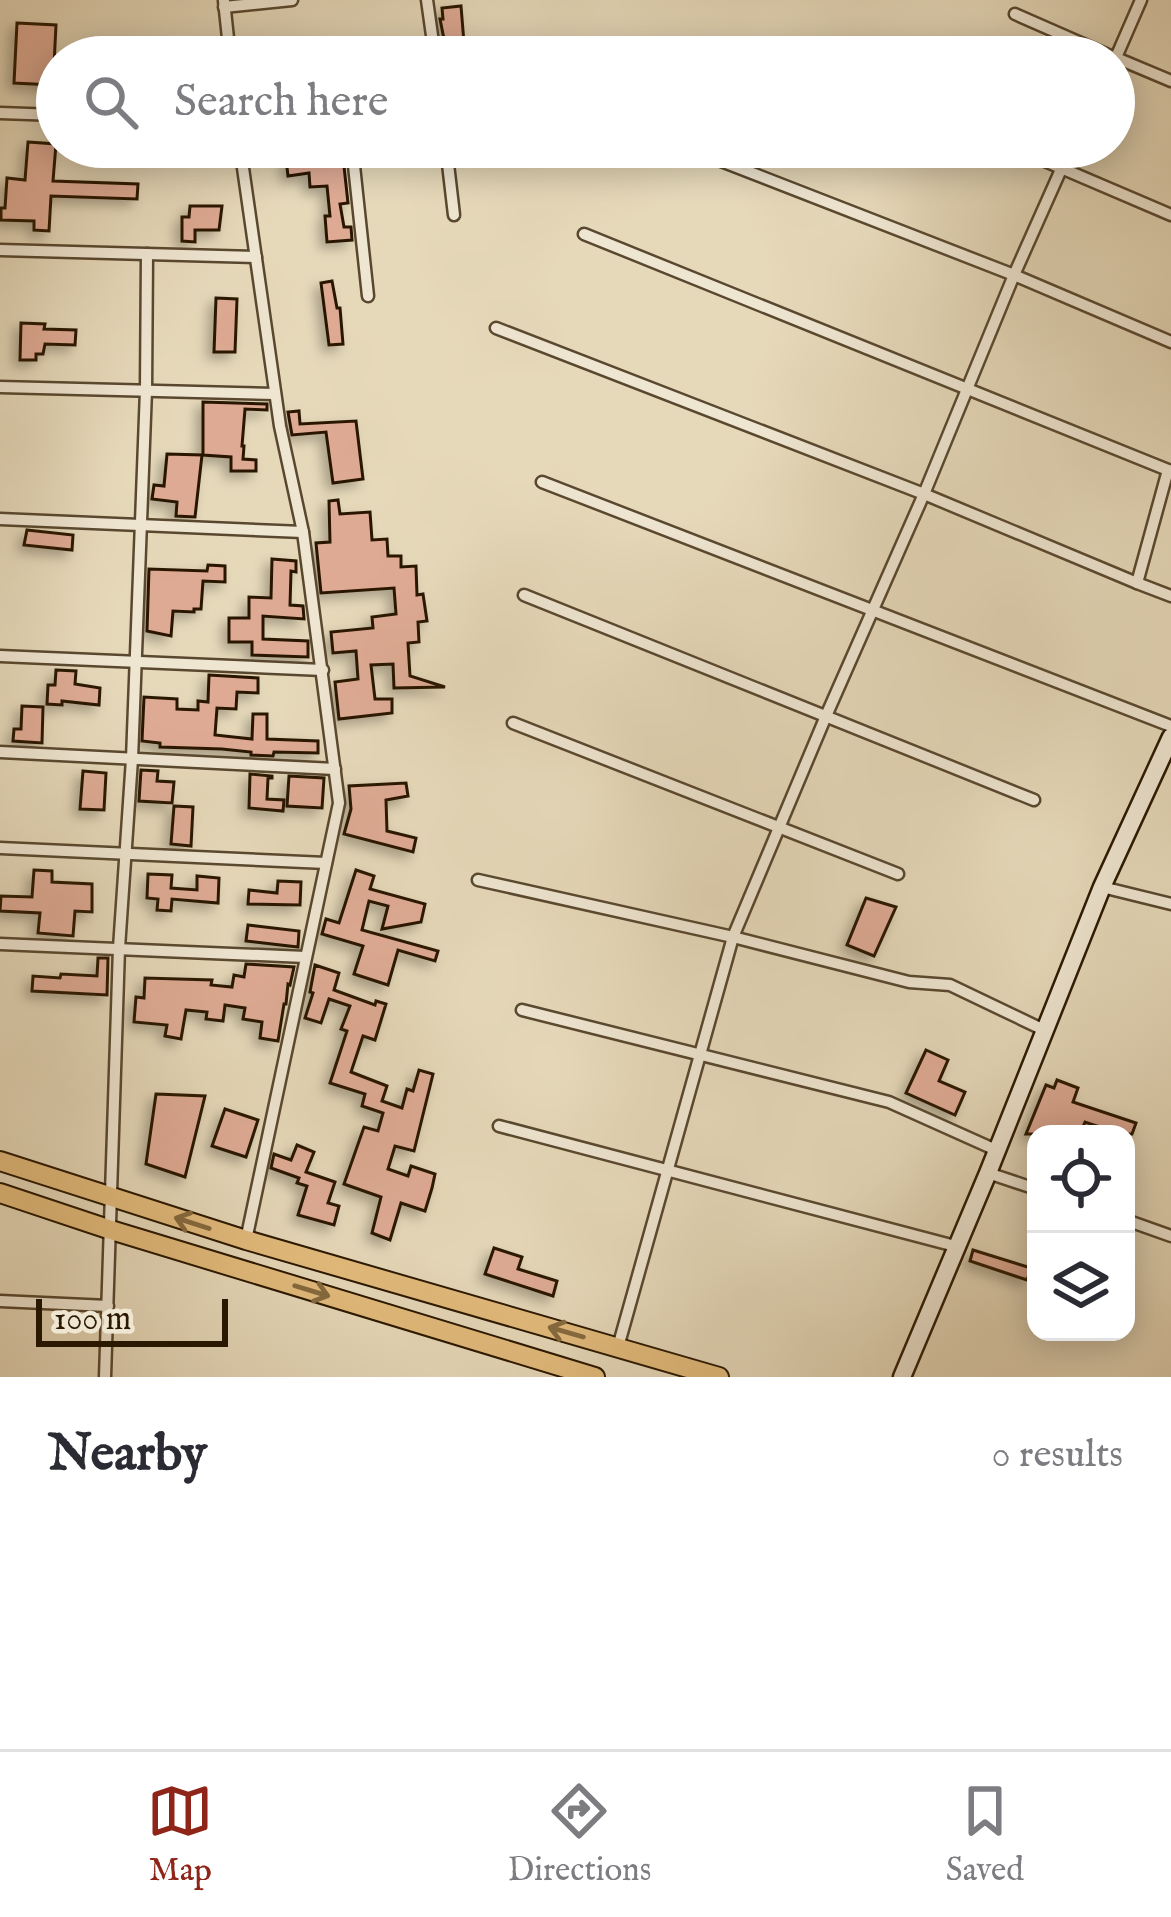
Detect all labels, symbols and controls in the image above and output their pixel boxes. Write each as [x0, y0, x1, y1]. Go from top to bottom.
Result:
search box [36, 36, 1135, 168]
icon: search [78, 69, 144, 135]
text: Search here [174, 74, 388, 131]
map controls [1027, 1125, 1135, 1341]
button: locate [1027, 1125, 1135, 1233]
one-way arrow [174, 1210, 212, 1232]
button: layers [1027, 1233, 1135, 1341]
one-way arrow [292, 1281, 330, 1303]
scale bar [36, 1293, 228, 1346]
text: 100 m [54, 1299, 131, 1341]
one-way arrow [548, 1320, 586, 1342]
text: Nearby [48, 1423, 207, 1488]
text: 0 results [991, 1431, 1123, 1480]
tab: Map [147, 1778, 213, 1892]
tab: Directions [508, 1778, 651, 1892]
tab: Saved [946, 1778, 1024, 1892]

